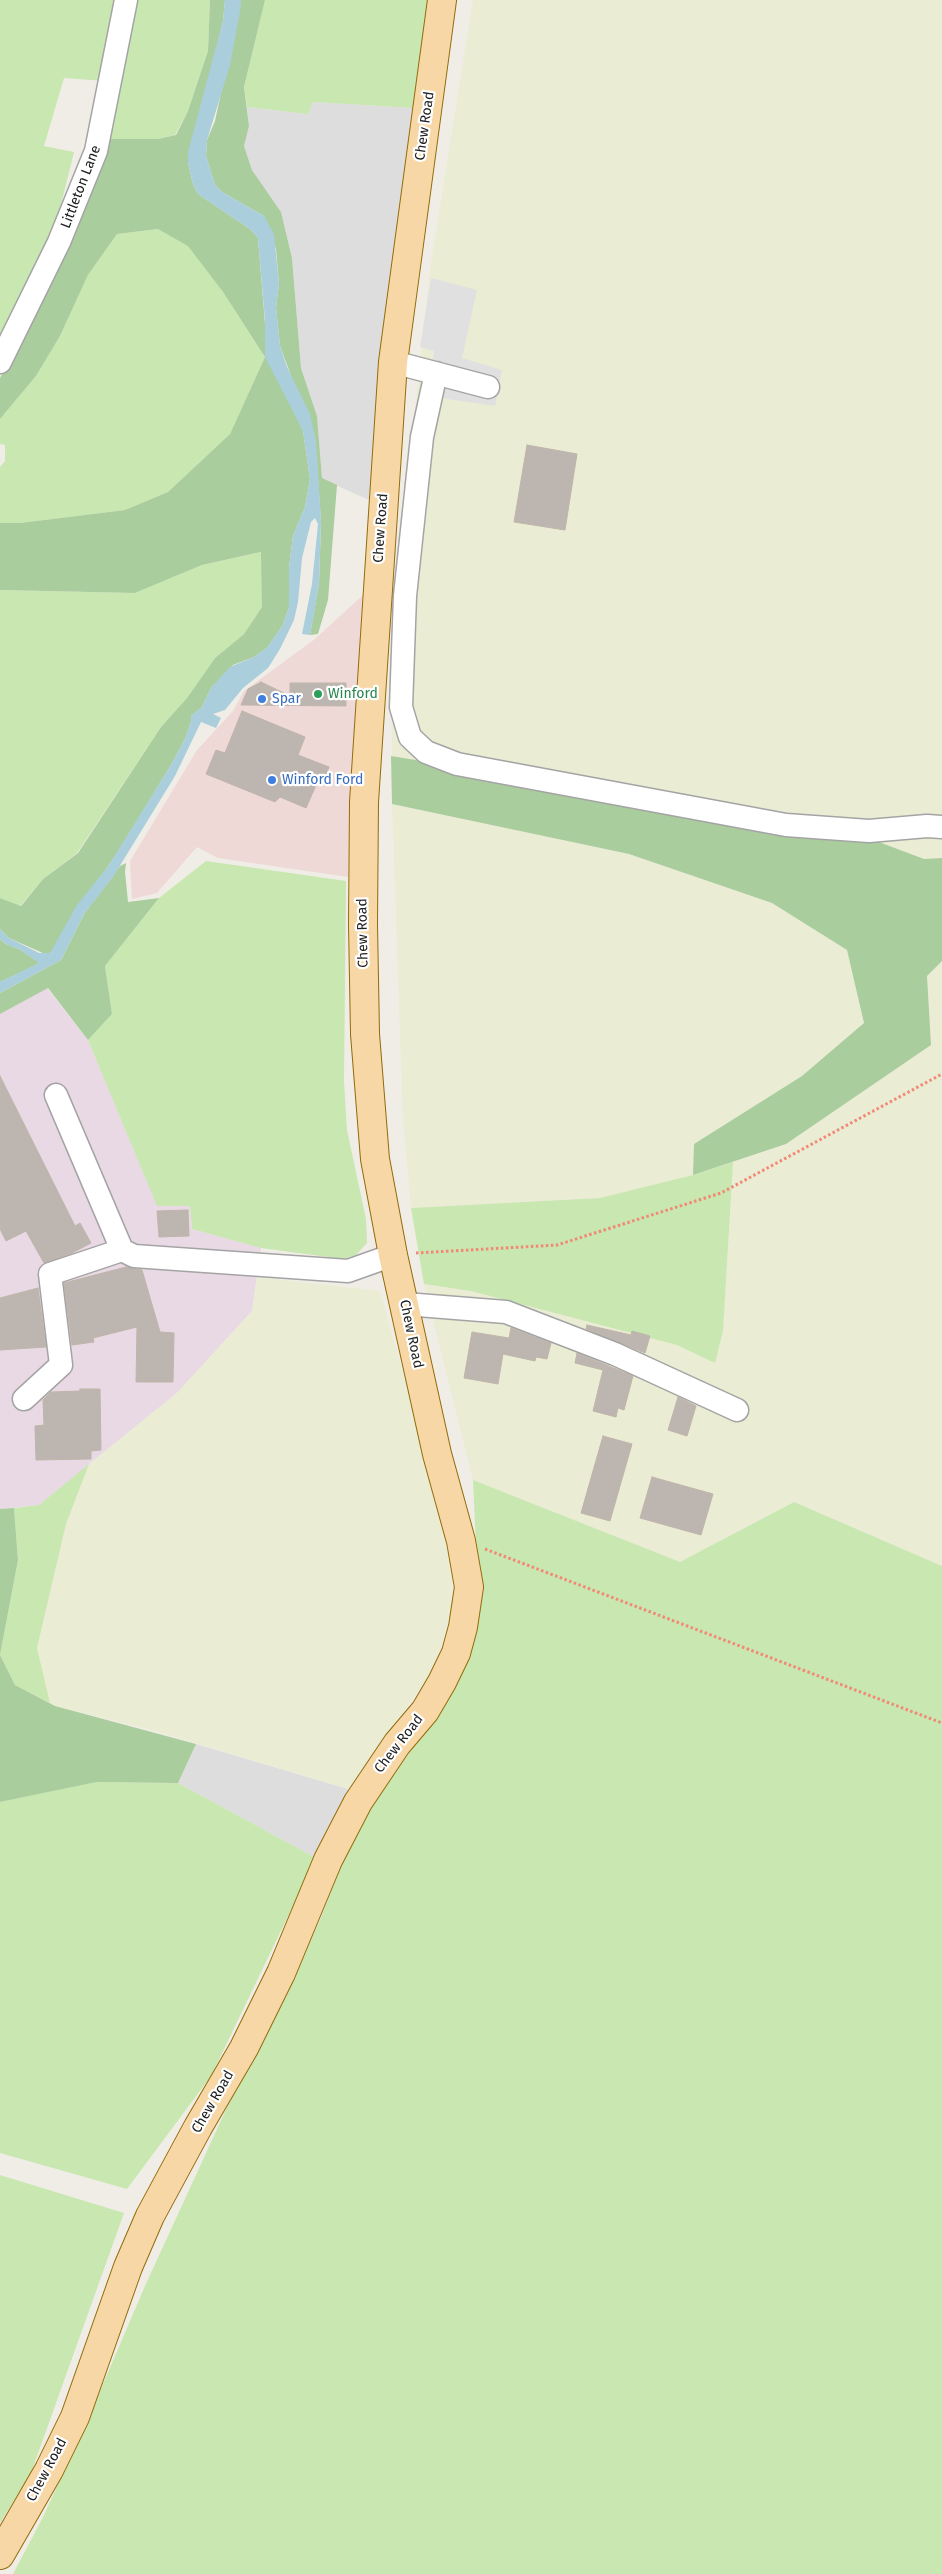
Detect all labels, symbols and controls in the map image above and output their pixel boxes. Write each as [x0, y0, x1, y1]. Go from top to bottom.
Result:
street label: Chew Road [412, 90, 438, 162]
street label: Littleton Lane [57, 143, 105, 231]
street label: Chew Road [370, 493, 392, 563]
place label: Winford [328, 686, 378, 702]
marker: Winford [312, 688, 324, 700]
place label: Spar [272, 691, 301, 707]
marker: Spar [256, 693, 268, 705]
place label: Winford Ford [282, 772, 363, 788]
marker: Winford Ford [266, 774, 278, 786]
street label: Chew Road [354, 898, 372, 968]
street label: Chew Road [396, 1298, 426, 1370]
street label: Chew Road [371, 1711, 427, 1777]
street label: Chew Road [188, 2068, 238, 2136]
street label: Chew Road [23, 2435, 71, 2505]

